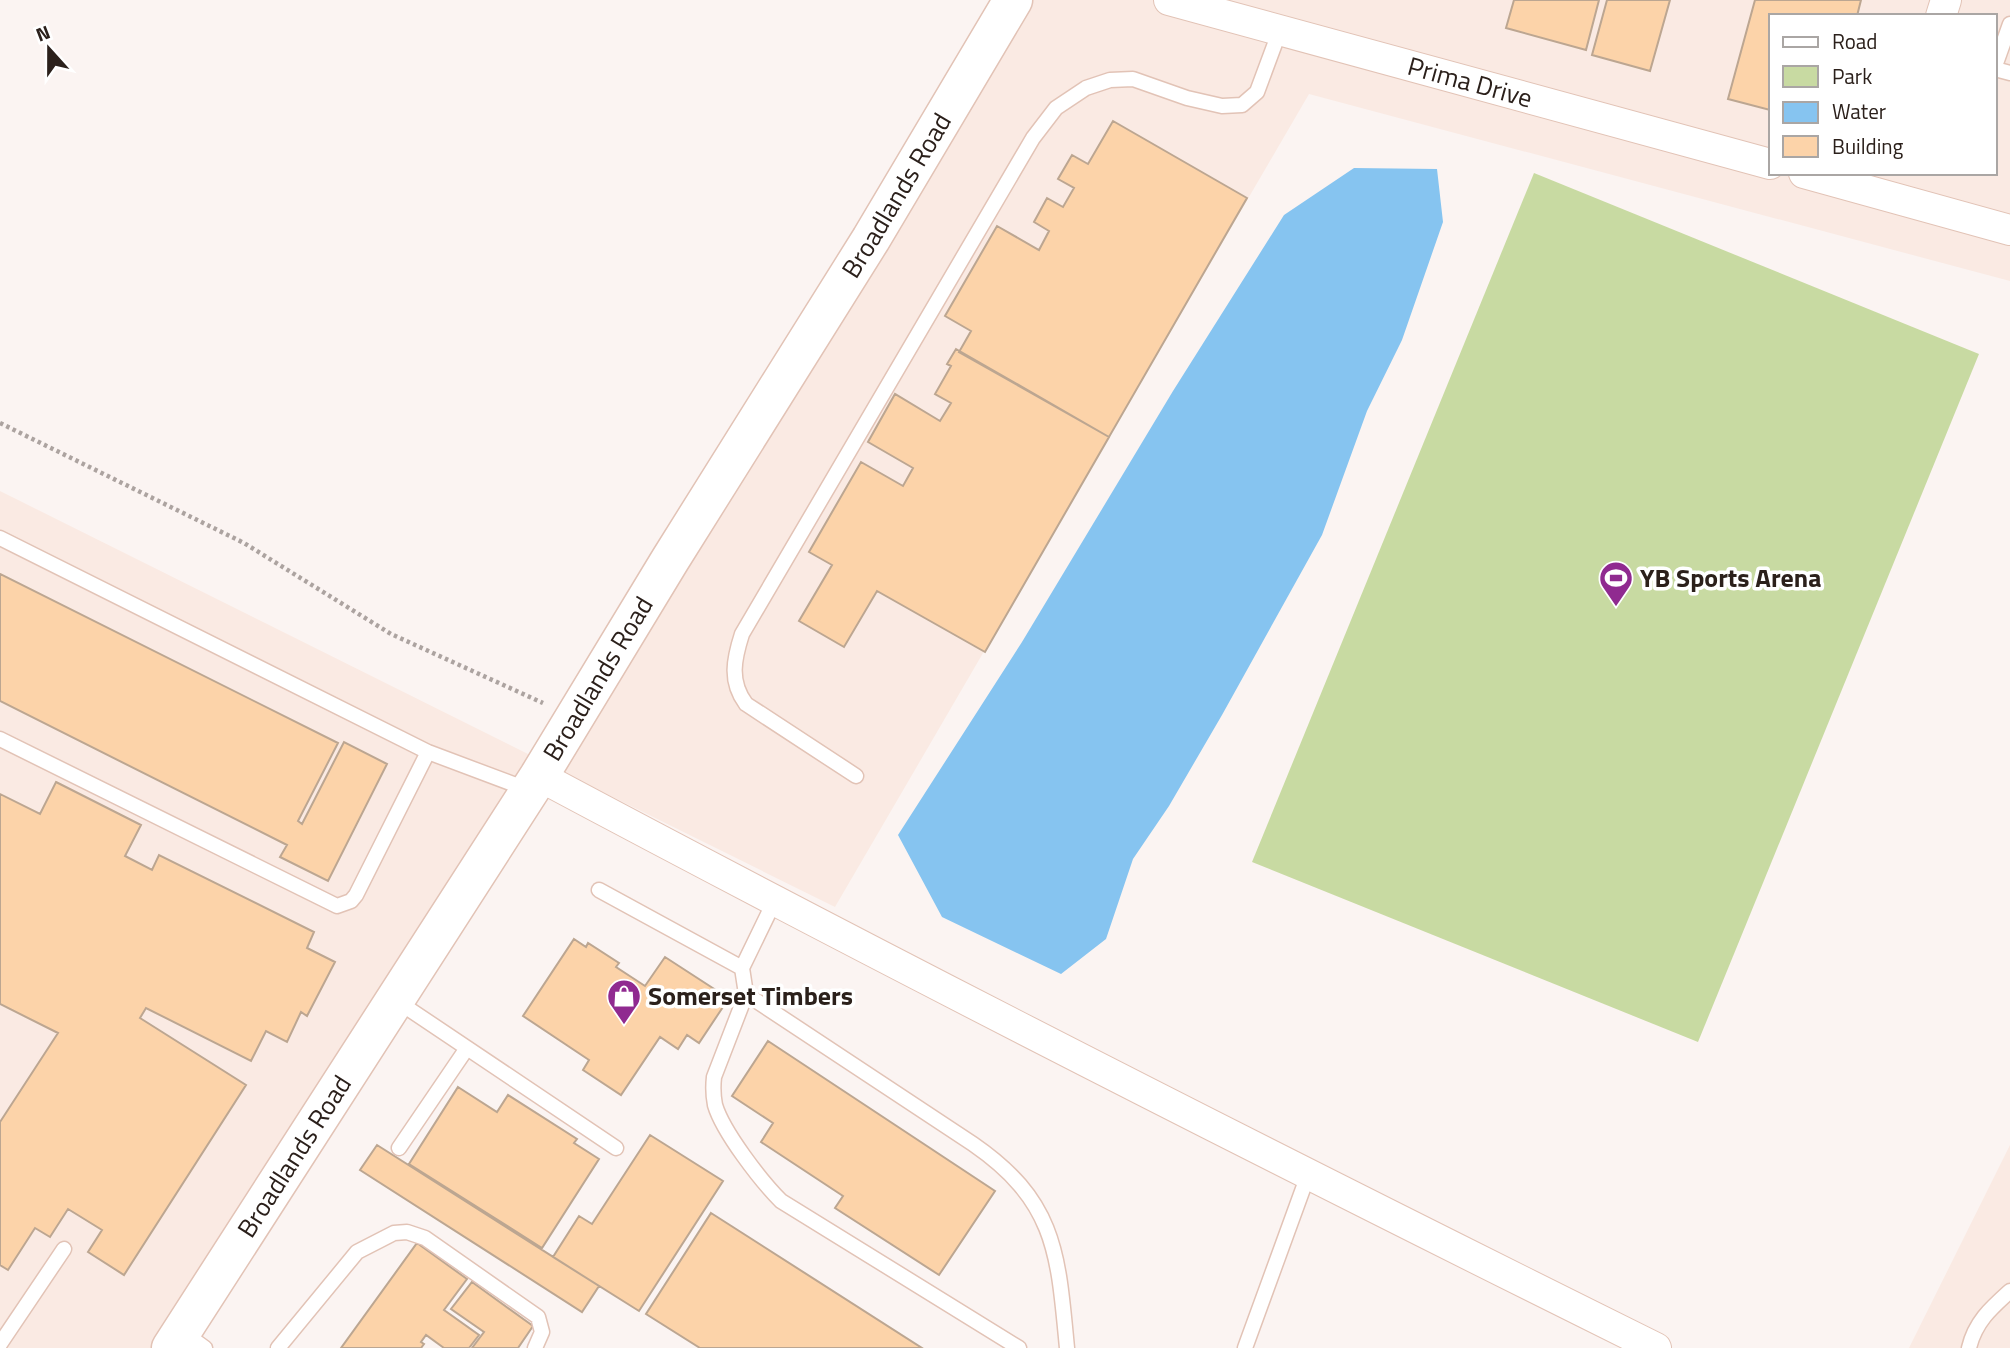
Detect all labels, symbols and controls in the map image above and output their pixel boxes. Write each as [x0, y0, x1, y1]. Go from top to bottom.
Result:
north arrow [14, 14, 84, 84]
legend [1769, 14, 1996, 175]
text: N [31, 17, 54, 49]
text: Road [1832, 25, 1877, 57]
street label: Prima Drive [1403, 46, 1537, 117]
text: Park [1832, 60, 1872, 92]
text: Water [1832, 95, 1886, 127]
street label: Broadlands Road [831, 105, 961, 285]
text: Building [1832, 130, 1904, 162]
place label: YB Sports Arena [1640, 558, 1822, 597]
sports icon: YB Sports Arena [1597, 559, 1635, 608]
street label: Broadlands Road [533, 589, 663, 768]
place label: Somerset Timbers [648, 976, 853, 1015]
shop icon: Somerset Timbers [605, 977, 643, 1026]
street label: Broadlands Road [227, 1067, 361, 1245]

